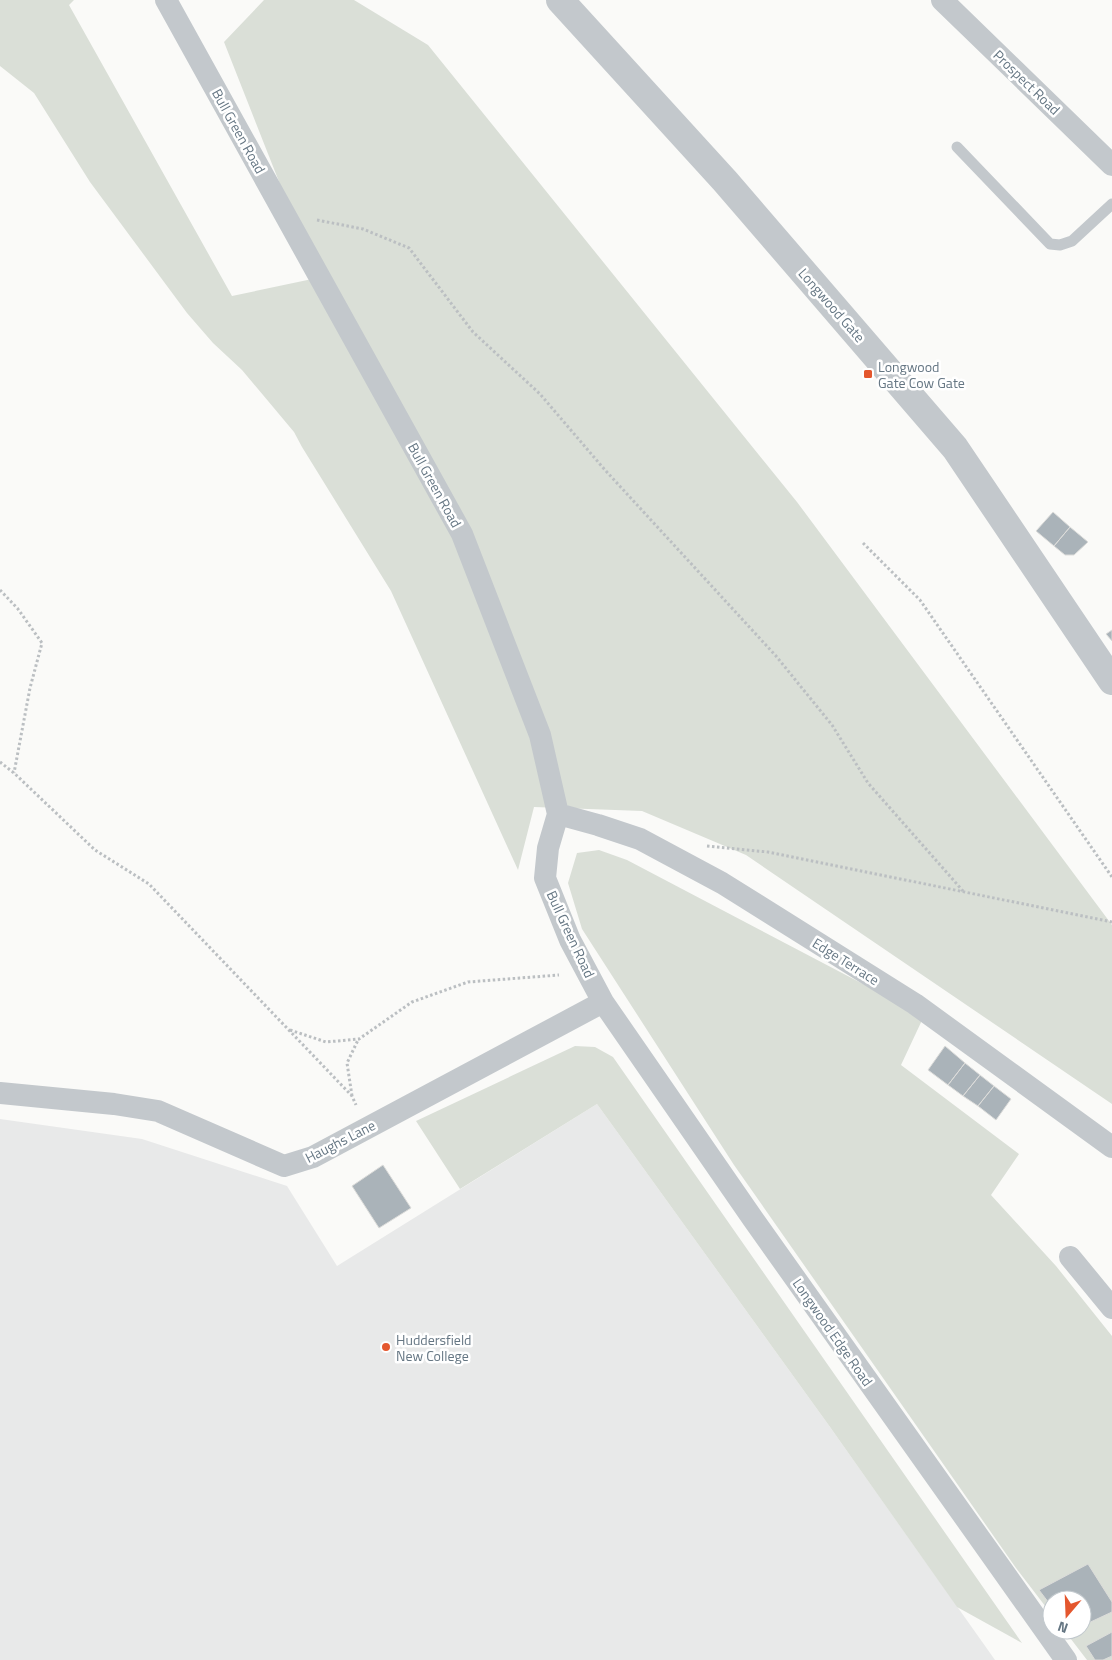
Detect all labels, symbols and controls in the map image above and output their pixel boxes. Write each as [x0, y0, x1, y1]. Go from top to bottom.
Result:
street label: Prospect Road [989, 45, 1065, 119]
street label: Bull Green Road [207, 85, 271, 177]
street label: Longwood Gate [794, 263, 870, 347]
place label: Longwood Gate Cow Gate [878, 356, 965, 393]
marker: Longwood Gate Cow Gate [862, 368, 874, 380]
street label: Bull Green Road [403, 439, 467, 531]
street label: Bull Green Road [542, 887, 600, 981]
street label: Edge Terrace [808, 932, 884, 990]
street label: Haughs Lane [301, 1114, 379, 1168]
street label: Longwood Edge Road [788, 1274, 878, 1390]
place label: Huddersfield New College [396, 1329, 472, 1366]
marker: Huddersfield New College [380, 1341, 392, 1353]
north arrow [1042, 1590, 1092, 1640]
text: N [1055, 1616, 1071, 1639]

